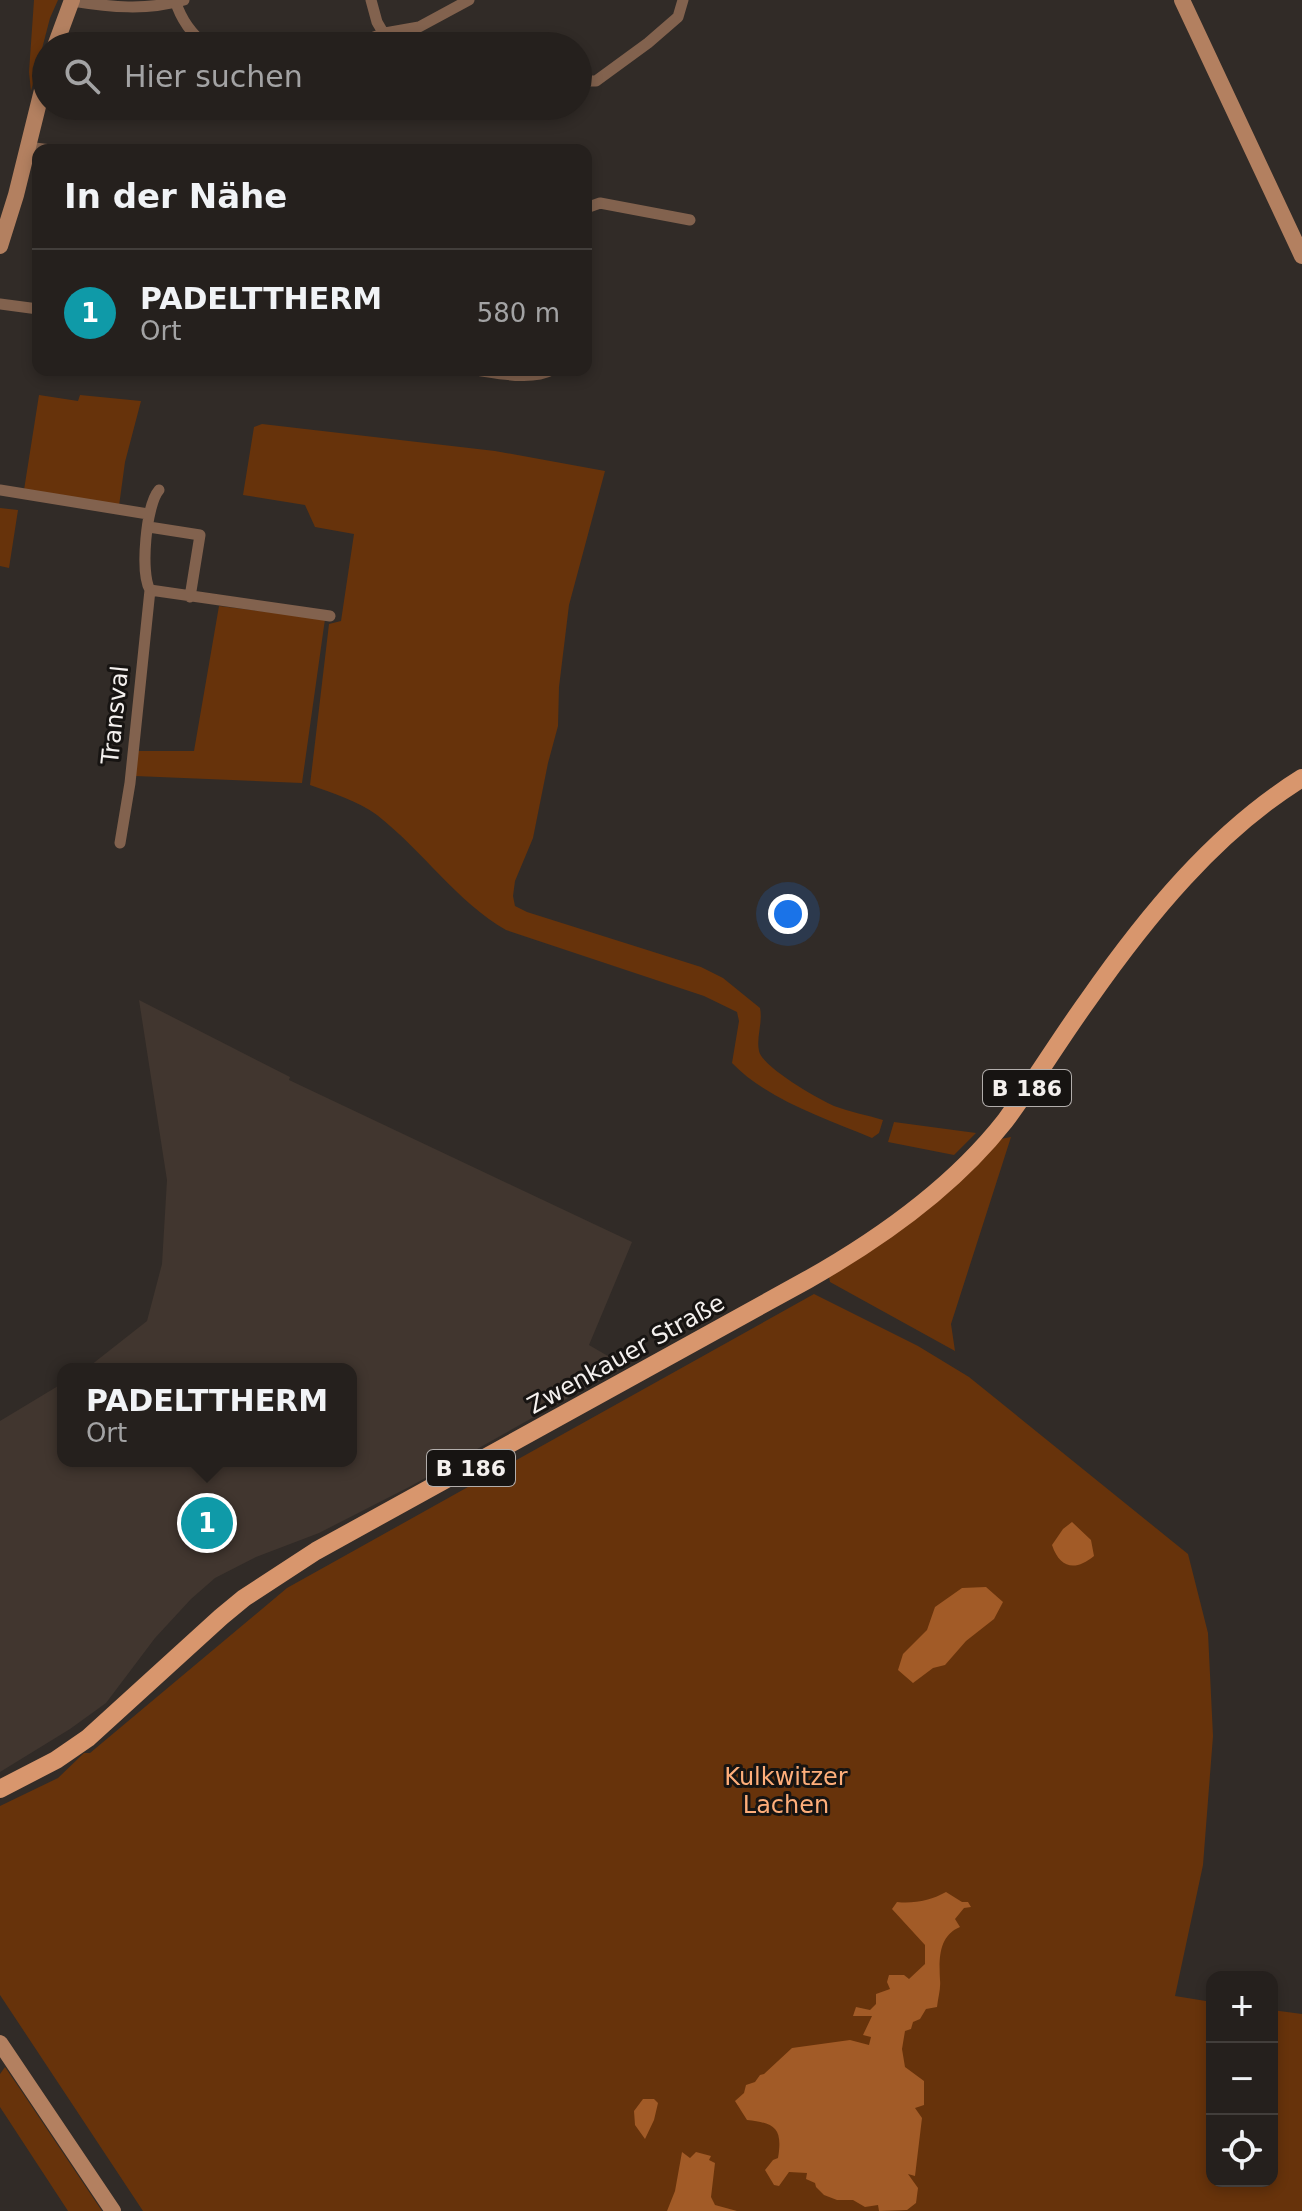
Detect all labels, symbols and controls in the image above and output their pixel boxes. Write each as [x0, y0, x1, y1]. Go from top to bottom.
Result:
search box [32, 32, 592, 120]
icon: search [60, 54, 104, 98]
text: Hier suchen [124, 59, 303, 94]
text: In der Nähe [64, 176, 287, 216]
text: PADELTTHERM [140, 281, 382, 316]
text: 1 [81, 298, 99, 328]
text: 580 m [477, 298, 560, 328]
text: Ort [140, 316, 181, 346]
street label: Transval [96, 664, 134, 767]
your location [768, 894, 808, 934]
road number: B 186 [983, 1070, 1071, 1106]
street label: Zwenkauer Straße [523, 1288, 729, 1420]
popup [57, 1363, 357, 1467]
text: PADELTTHERM [86, 1383, 328, 1418]
text: Ort [86, 1418, 127, 1448]
road number: B 186 [427, 1450, 515, 1486]
pin: 1 [181, 1493, 233, 1553]
park label: Kulkwitzer Lachen [724, 1763, 848, 1819]
map controls [1206, 1971, 1278, 2187]
button: + [1206, 1971, 1278, 2043]
button: − [1206, 2043, 1278, 2115]
button: locate [1206, 2115, 1278, 2187]

